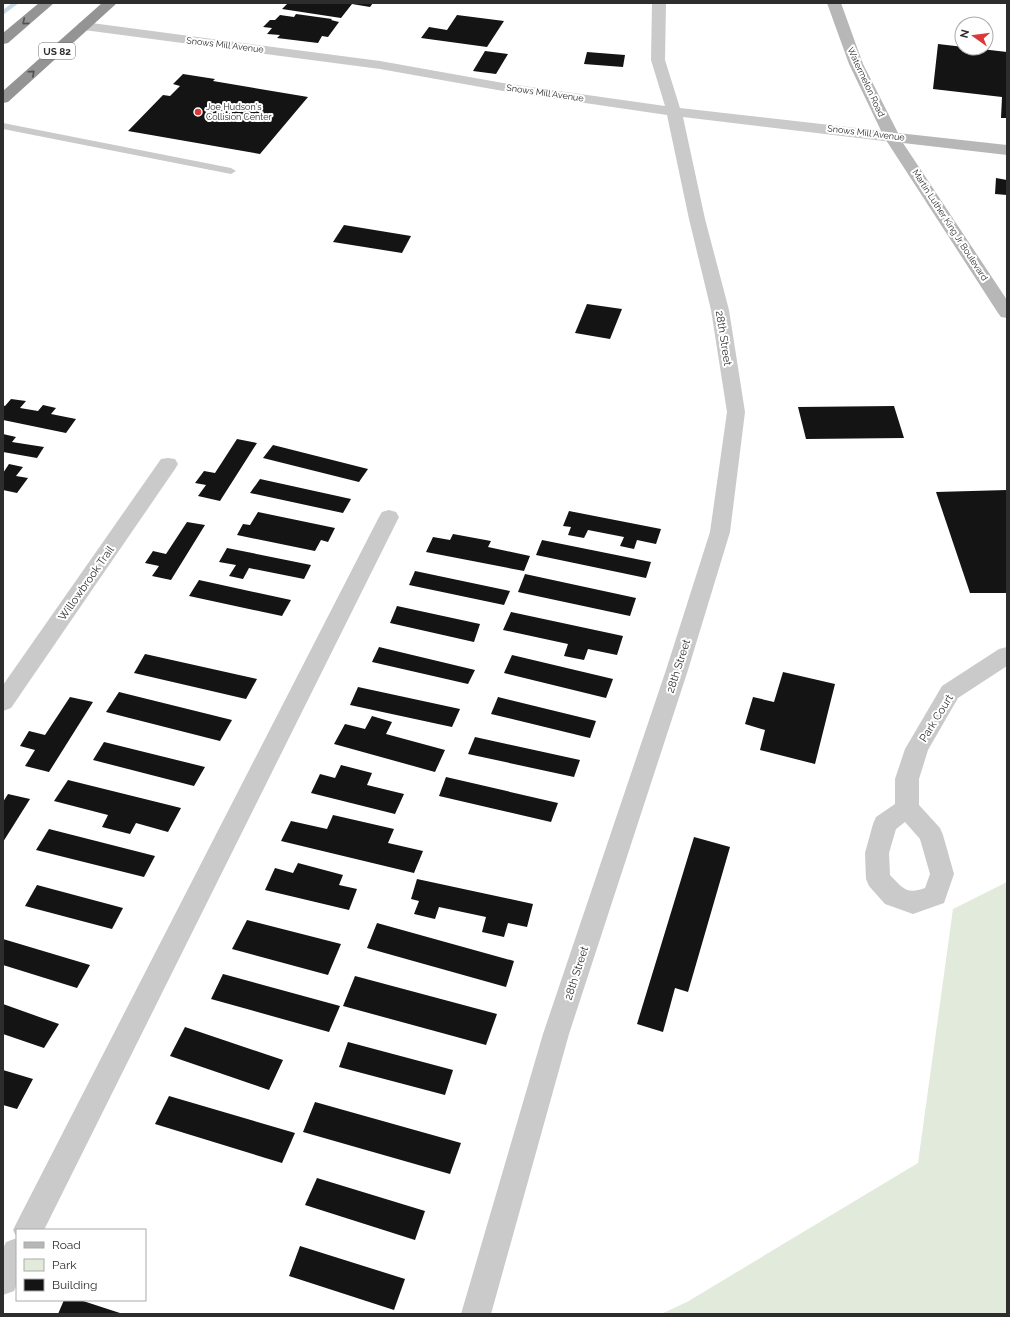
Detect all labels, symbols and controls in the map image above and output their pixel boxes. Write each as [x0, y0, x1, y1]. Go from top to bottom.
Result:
north arrow [954, 16, 994, 56]
one-way arrow [22, 17, 30, 24]
text: N [957, 28, 972, 39]
street label: Snows Mill Avenue [186, 35, 265, 55]
road number: US 82 [39, 43, 75, 59]
street label: Watermelon Road [845, 46, 887, 119]
one-way arrow [27, 70, 35, 78]
street label: Snows Mill Avenue [506, 83, 585, 103]
place label: Joe Hudson's Collision Center [206, 102, 272, 122]
marker: Joe Hudson's Collision Center [193, 107, 203, 117]
street label: Snows Mill Avenue [827, 123, 906, 143]
street label: Martin Luther King Jr Boulevard [910, 168, 990, 283]
street label: 28th Street [713, 310, 734, 367]
street label: Willowbrook Trail [56, 544, 117, 623]
street label: 28th Street [664, 637, 693, 695]
street label: Park Court [917, 692, 956, 744]
street label: 28th Street [562, 944, 591, 1002]
legend [16, 1229, 146, 1301]
text: Road [52, 1238, 81, 1252]
text: Park [52, 1258, 77, 1272]
text: Building [52, 1278, 98, 1292]

